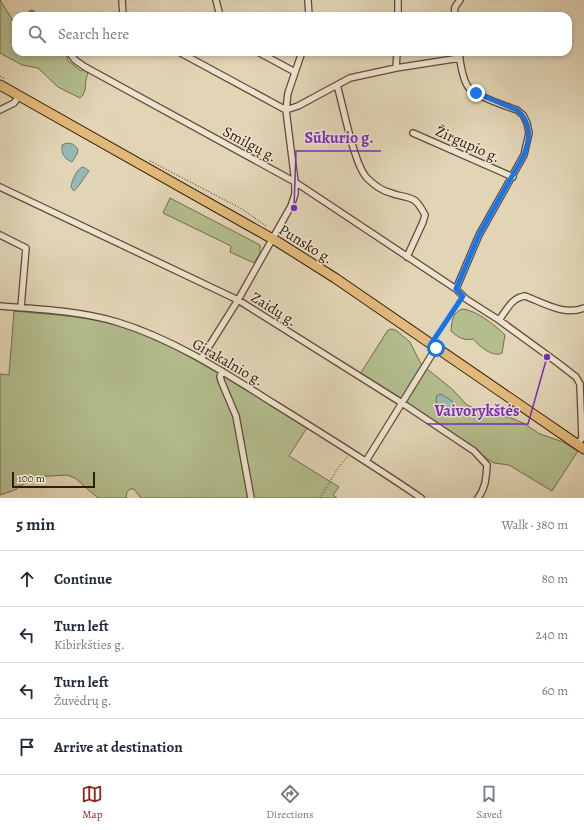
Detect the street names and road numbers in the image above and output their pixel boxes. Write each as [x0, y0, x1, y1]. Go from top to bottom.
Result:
street label: Smilgų g. [219, 121, 281, 167]
street label: Žirgupio g. [433, 121, 503, 167]
street label: Punsko g. [275, 220, 337, 268]
street label: Zaidų g. [247, 287, 301, 331]
street label: Girakalnio g. [189, 334, 267, 390]

